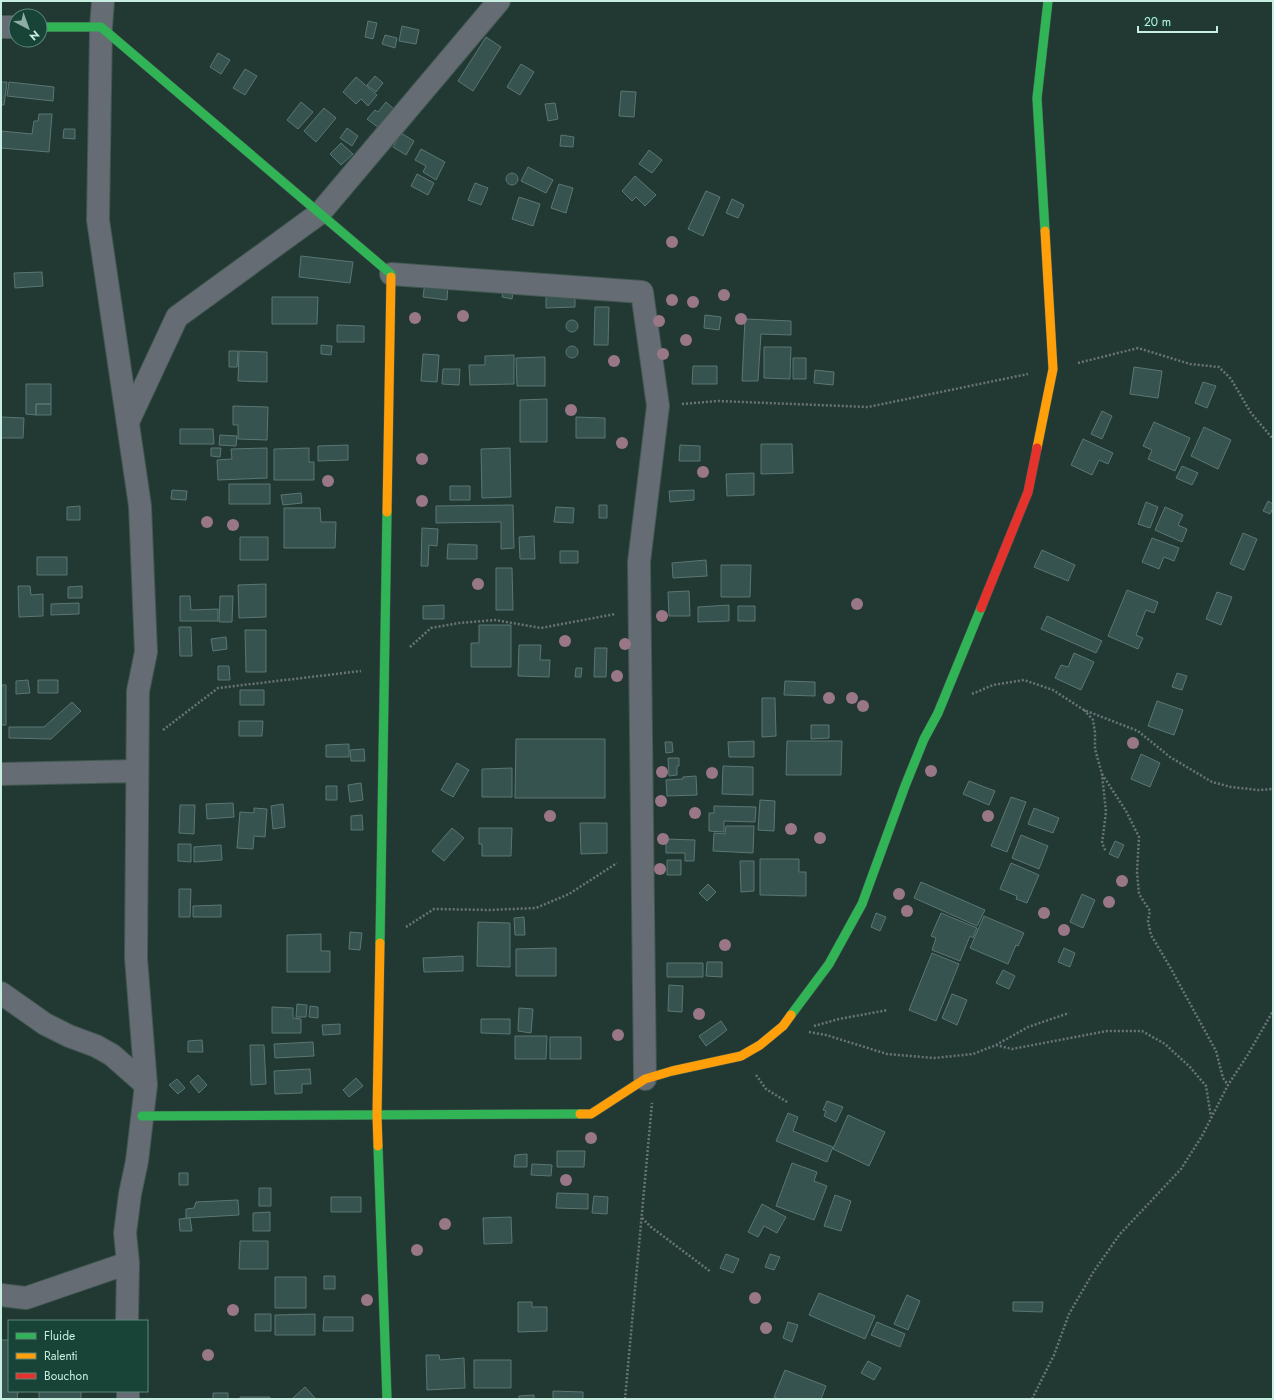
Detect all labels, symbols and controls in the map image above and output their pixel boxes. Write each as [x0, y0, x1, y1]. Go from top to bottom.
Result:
north arrow [8, 8, 48, 48]
scale bar [1138, 8, 1217, 34]
text: 20 m [1144, 13, 1171, 31]
text: N [26, 27, 43, 44]
legend [8, 1320, 148, 1392]
text: Fluide [44, 1327, 75, 1345]
text: Ralenti [44, 1347, 78, 1365]
text: Bouchon [44, 1367, 88, 1385]

